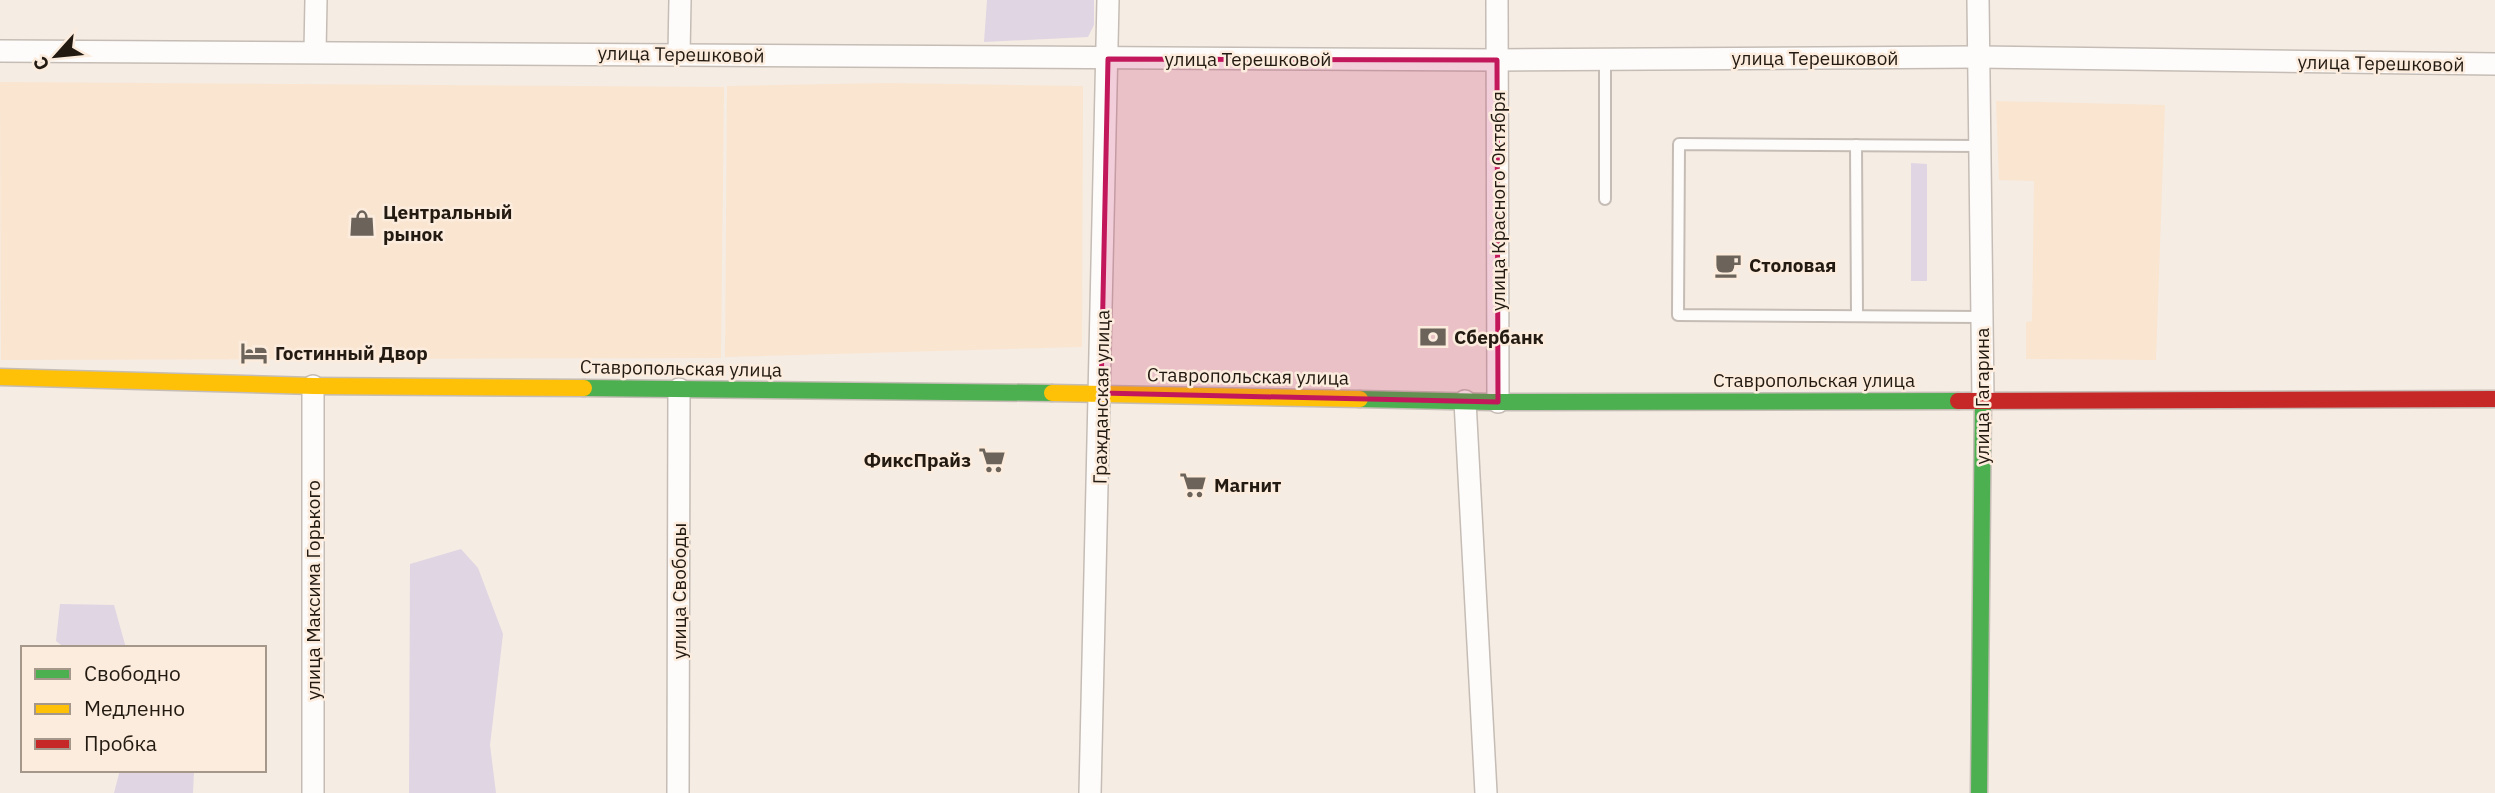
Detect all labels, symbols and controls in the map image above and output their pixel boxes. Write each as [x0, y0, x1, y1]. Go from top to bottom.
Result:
north arrow [21, 21, 91, 91]
street label: улица Терешковой [597, 41, 765, 67]
street label: улица Терешковой [1732, 46, 1899, 70]
street label: улица Терешковой [1165, 47, 1332, 71]
street label: улица Терешковой [2297, 50, 2465, 76]
text: С [27, 53, 54, 75]
street label: улица Красного Октября [1486, 91, 1510, 311]
place label: Центральный рынок [383, 200, 512, 246]
shop icon: Центральный рынок [347, 208, 377, 238]
cafe icon: Столовая [1713, 250, 1743, 280]
place label: Столовая [1749, 253, 1836, 277]
street label: Гражданская улица [1087, 310, 1115, 484]
bank icon: Сбербанк [1418, 322, 1448, 352]
place label: Сбербанк [1454, 325, 1544, 349]
street label: улица Гагарина [1970, 328, 1994, 464]
hotel icon: Гостинный Двор [239, 338, 269, 368]
place label: Гостинный Двор [275, 341, 428, 365]
street label: Ставропольская улица [580, 354, 782, 382]
street label: Ставропольская улица [1147, 362, 1349, 390]
street label: Ставропольская улица [1713, 368, 1915, 392]
supermarket icon: ФиксПрайз [977, 445, 1007, 475]
place label: ФиксПрайз [864, 448, 971, 472]
supermarket icon: Магнит [1178, 470, 1208, 500]
place label: Магнит [1214, 473, 1281, 497]
street label: улица Максима Горького [301, 480, 325, 700]
street label: улица Свободы [667, 523, 691, 659]
legend [21, 646, 266, 772]
text: Свободно [84, 659, 181, 687]
text: Медленно [84, 694, 185, 722]
text: Пробка [84, 729, 157, 757]

